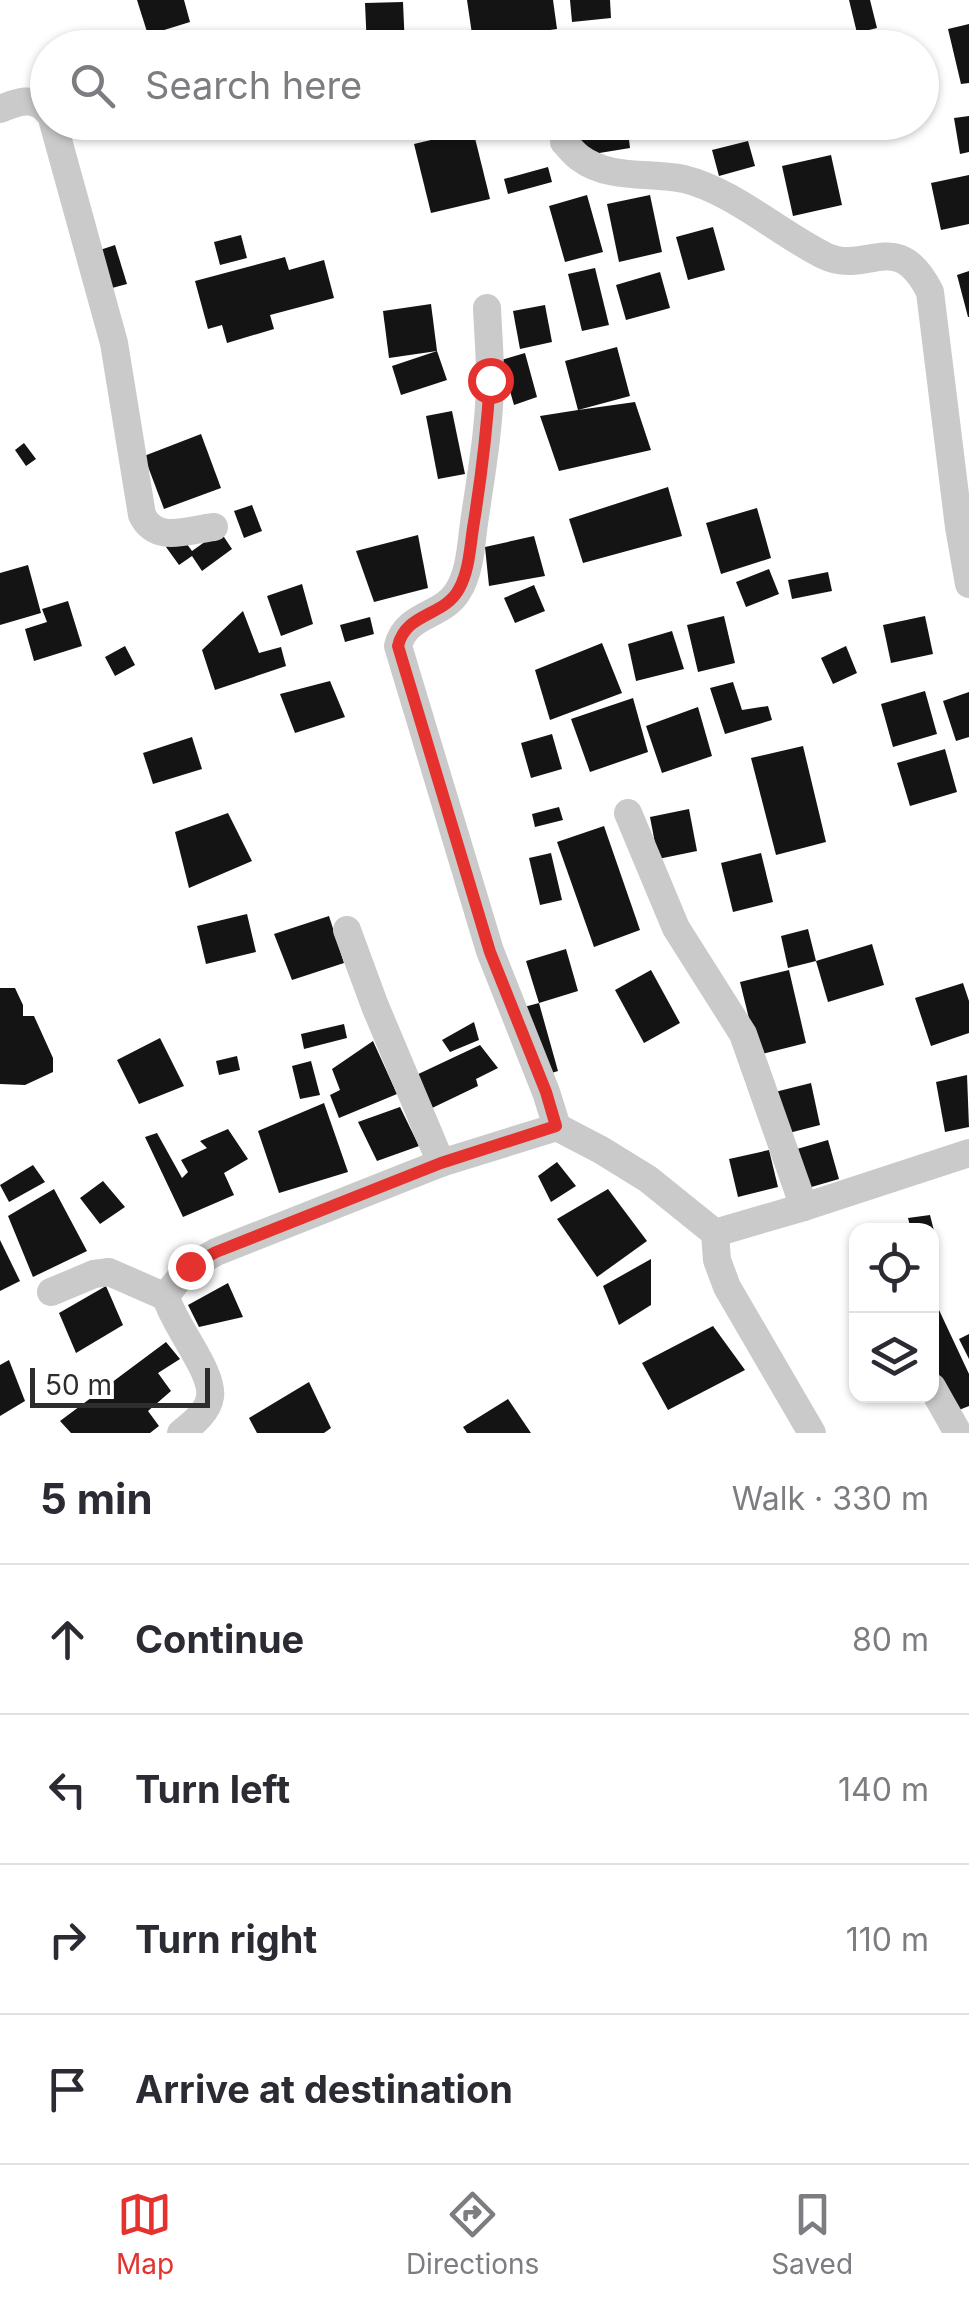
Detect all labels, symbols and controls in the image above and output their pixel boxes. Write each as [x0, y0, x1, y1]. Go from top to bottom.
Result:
search box [30, 30, 939, 140]
icon: search [65, 58, 120, 113]
text: Search here [145, 62, 362, 108]
route start [468, 358, 514, 404]
map controls [849, 1223, 939, 1403]
button: locate [849, 1223, 939, 1313]
route end [168, 1244, 214, 1290]
button: layers [849, 1313, 939, 1403]
scale bar [30, 1363, 210, 1408]
text: 50 m [45, 1368, 112, 1402]
text: 5 min [40, 1473, 153, 1524]
text: Walk · 330 m [732, 1479, 929, 1518]
icon: ahead [40, 1612, 95, 1667]
text: Continue [135, 1616, 304, 1662]
text: 80 m [852, 1620, 929, 1659]
icon: left [40, 1762, 95, 1817]
text: Turn left [135, 1766, 290, 1812]
text: 140 m [838, 1770, 929, 1809]
icon: right [40, 1912, 95, 1967]
text: Turn right [135, 1916, 317, 1962]
text: 110 m [846, 1920, 929, 1959]
icon: arrive [40, 2062, 95, 2117]
text: Arrive at destination [135, 2066, 513, 2112]
tab: Map [116, 2187, 174, 2281]
tab: Directions [406, 2187, 539, 2281]
tab: Saved [771, 2187, 853, 2281]

